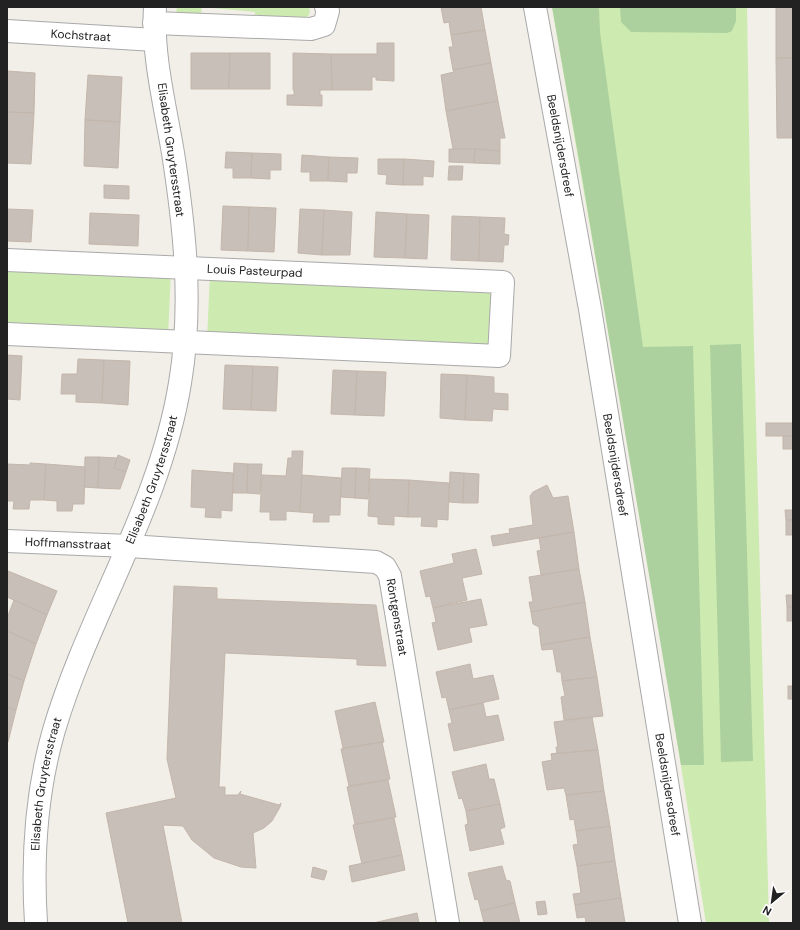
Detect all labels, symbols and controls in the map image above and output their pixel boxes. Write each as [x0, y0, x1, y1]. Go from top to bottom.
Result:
street label: Kochstraat [50, 26, 112, 45]
street label: Elisabeth Gruytersstraat [154, 82, 188, 218]
street label: Beeldsnijdersdreef [543, 93, 577, 198]
street label: Louis Pasteurpad [207, 261, 303, 281]
street label: Beeldsnijdersdreef [599, 412, 632, 518]
street label: Elisabeth Gruytersstraat [122, 413, 181, 546]
street label: Hoffmansstraat [25, 534, 112, 553]
street label: Röntgenstraat [383, 577, 411, 657]
street label: Elisabeth Gruytersstraat [27, 715, 66, 851]
street label: Beeldsnijdersdreef [651, 732, 684, 837]
north arrow [752, 882, 792, 922]
text: N [760, 903, 774, 919]

